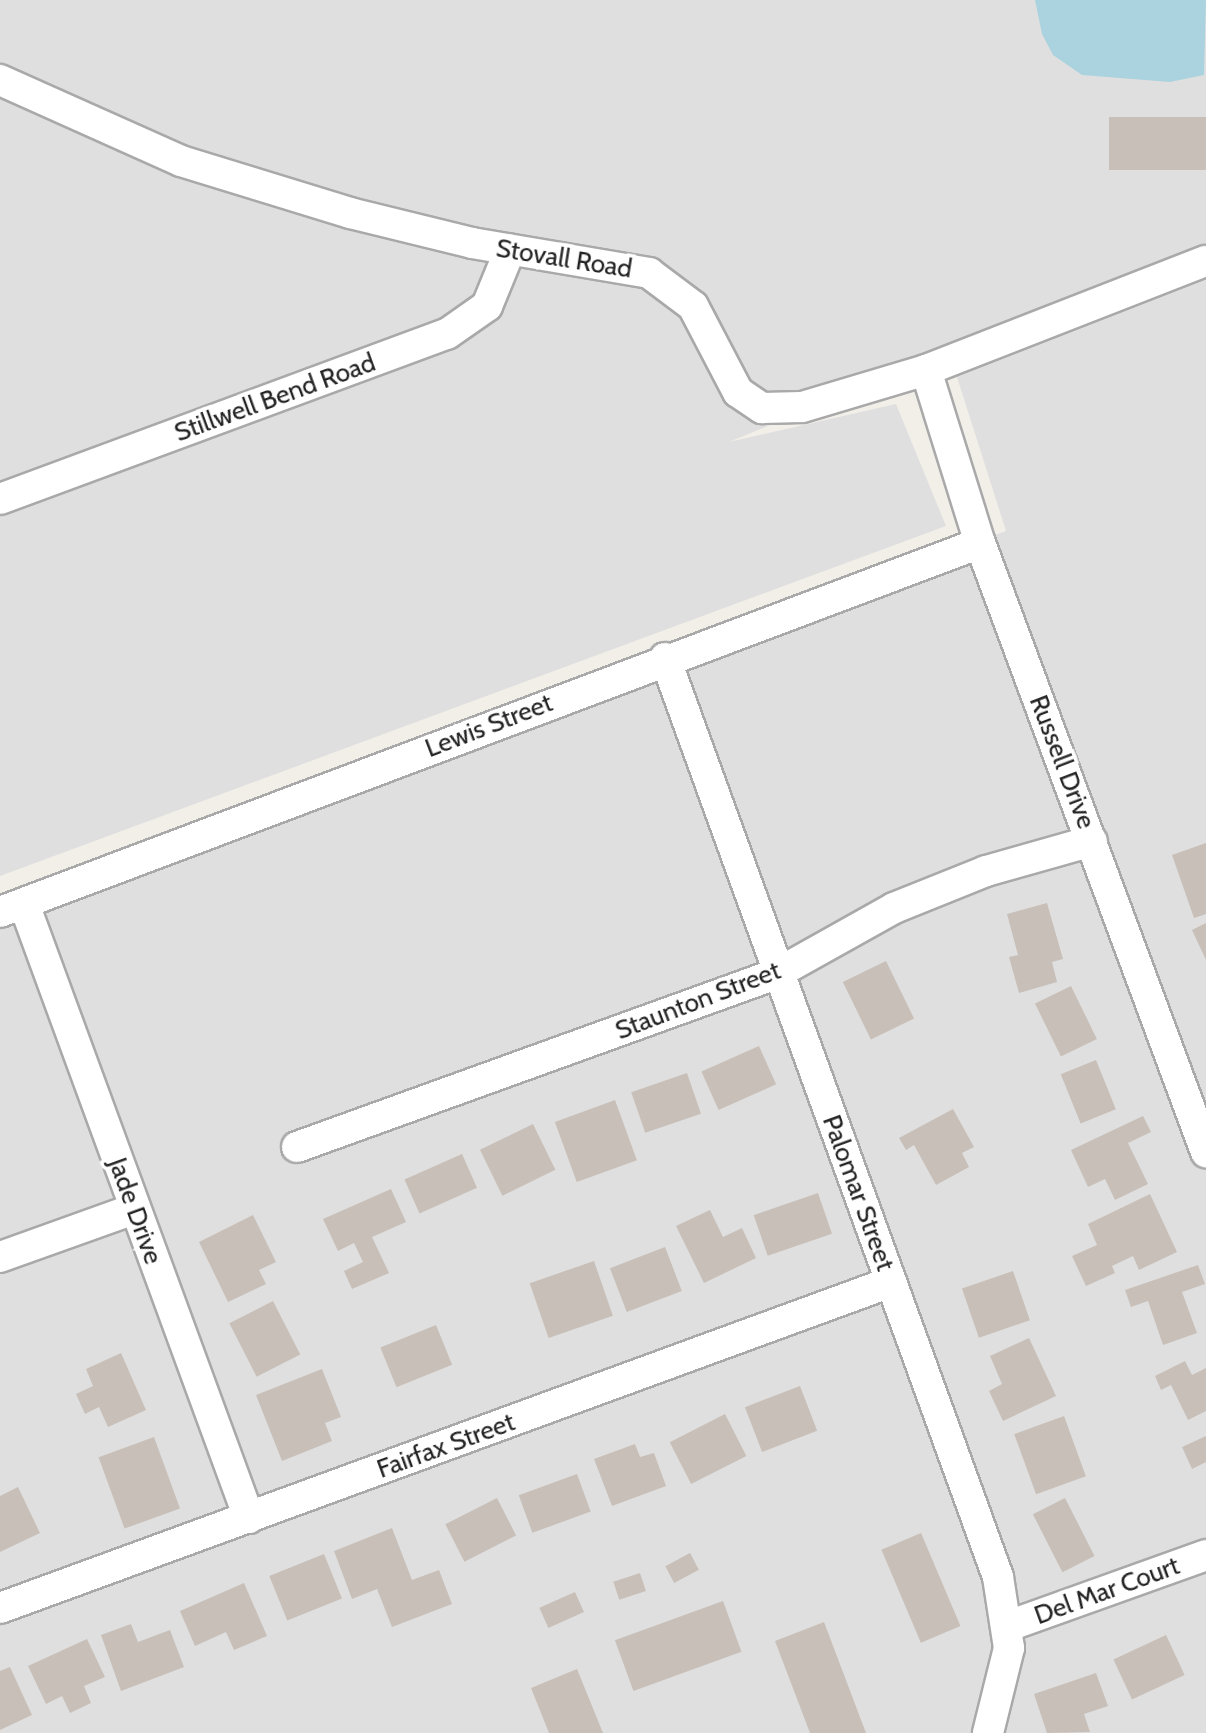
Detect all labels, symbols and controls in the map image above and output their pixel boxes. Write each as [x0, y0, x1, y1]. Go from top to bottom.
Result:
street label: Stovall Road [494, 233, 634, 285]
street label: Stillwell Bend Road [170, 347, 380, 449]
street label: Lewis Street [421, 687, 557, 765]
street label: Russell Drive [1022, 691, 1102, 833]
street label: Staunton Street [611, 955, 785, 1047]
street label: Palomar Street [815, 1111, 901, 1275]
street label: Jade Drive [101, 1154, 169, 1268]
street label: Fairfax Street [373, 1407, 519, 1485]
street label: Del Mar Court [1030, 1550, 1184, 1632]

